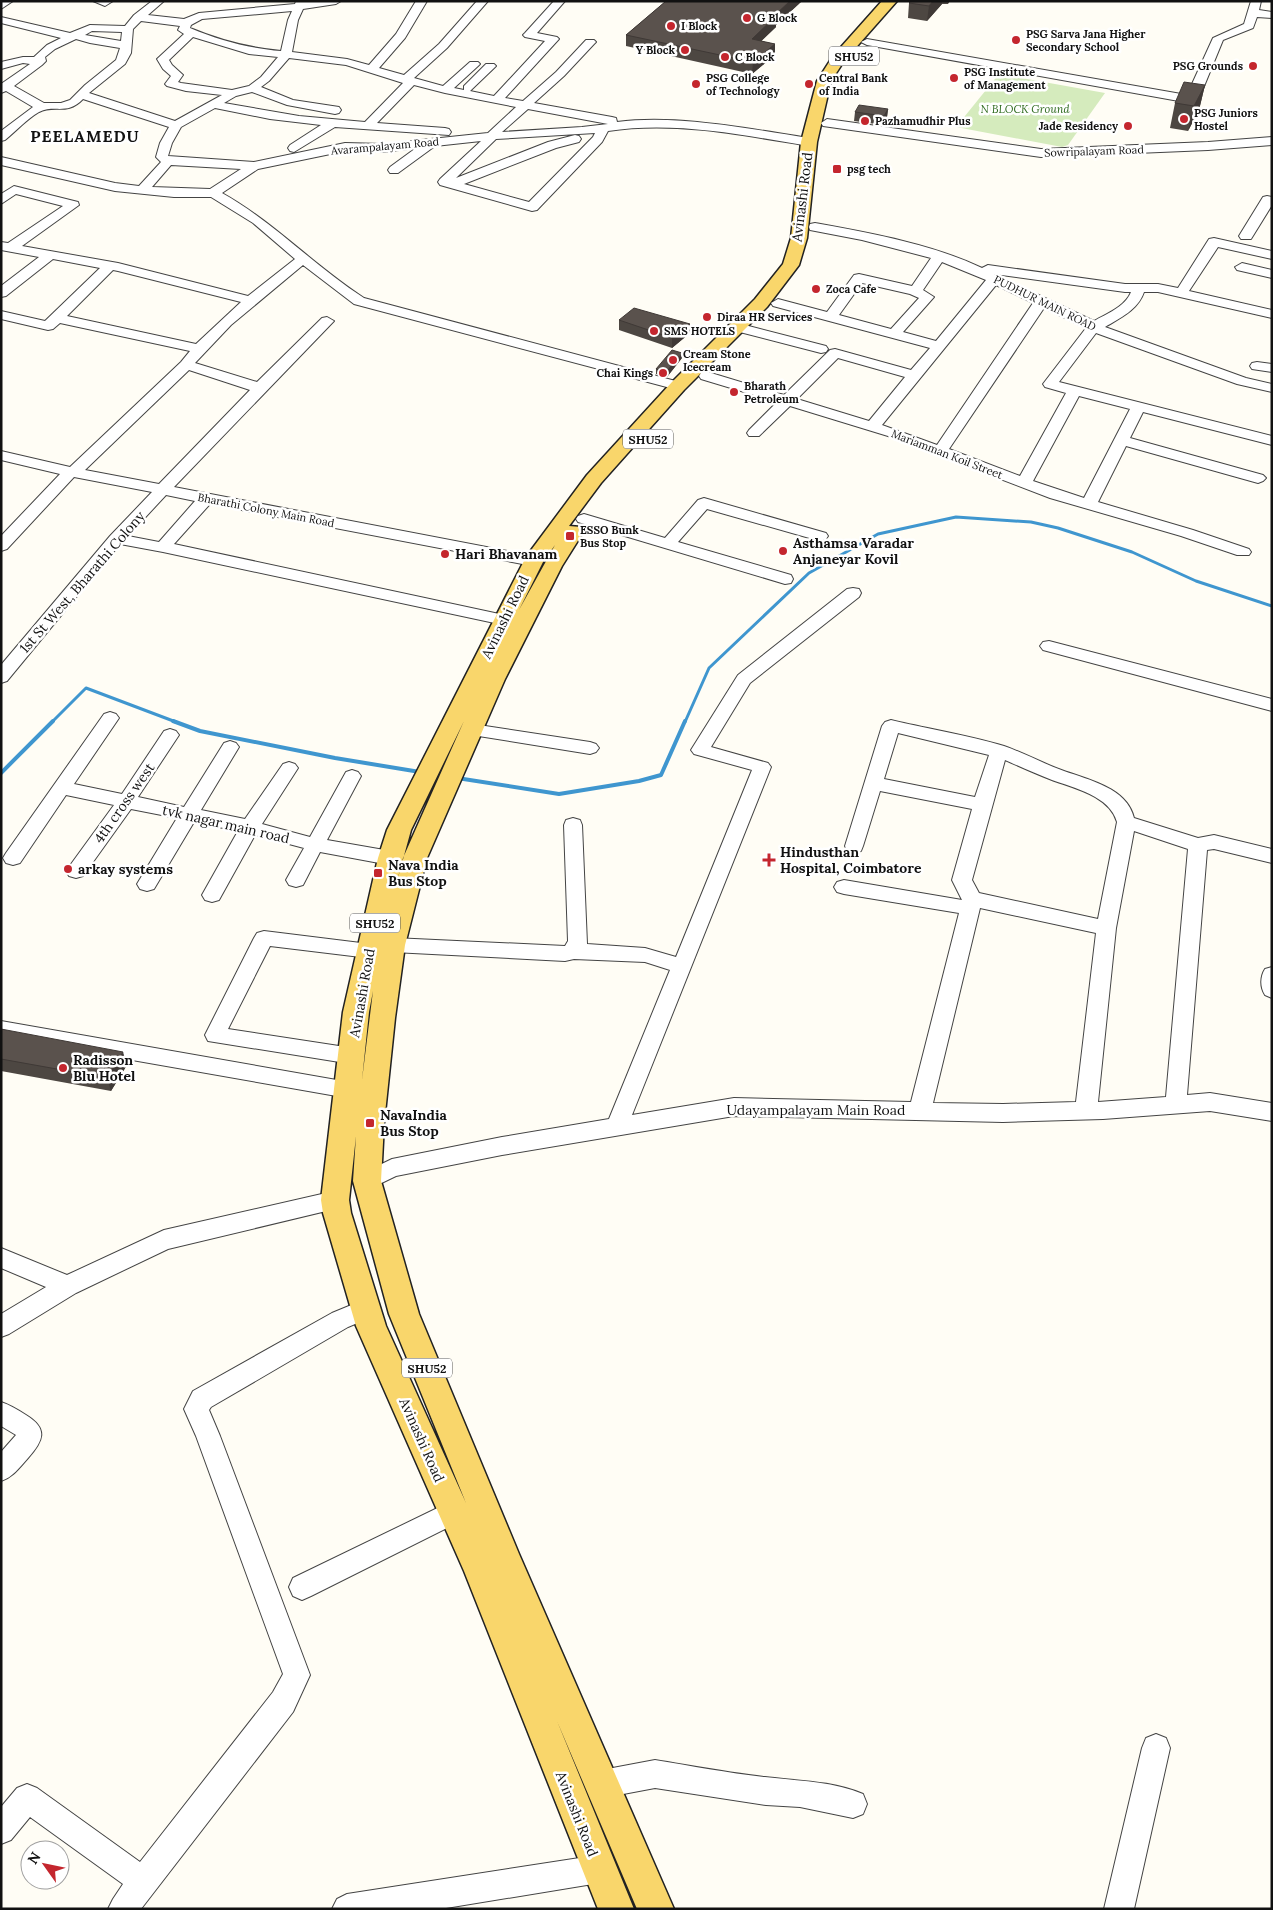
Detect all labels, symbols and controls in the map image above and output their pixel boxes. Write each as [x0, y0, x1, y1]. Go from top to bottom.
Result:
place label: G Block [757, 11, 798, 25]
marker: G Block [741, 12, 753, 24]
place label: I Block [681, 19, 718, 33]
marker: I Block [665, 20, 677, 32]
place label: PSG Sarva Jana Higher Secondary School [1026, 27, 1146, 54]
marker: PSG Sarva Jana Higher Secondary School [1010, 34, 1022, 46]
place label: Y Block [636, 43, 675, 57]
marker: Y Block [679, 44, 691, 56]
road number: SHU52 [829, 46, 879, 66]
place label: C Block [735, 50, 775, 64]
marker: C Block [719, 51, 731, 63]
place label: PSG Grounds [1173, 59, 1243, 73]
marker: PSG Grounds [1247, 60, 1259, 72]
place label: PSG Institute of Management [964, 65, 1046, 92]
place label: PSG College of Technology [706, 71, 780, 98]
place label: Central Bank of India [819, 71, 888, 98]
marker: PSG Institute of Management [948, 72, 960, 84]
marker: PSG College of Technology [690, 78, 702, 90]
marker: Central Bank of India [803, 78, 815, 90]
park label: N BLOCK Ground [980, 102, 1070, 116]
place label: PSG Juniors Hostel [1194, 106, 1258, 133]
marker: PSG Juniors Hostel [1178, 113, 1190, 125]
place label: Pazhamudhir Plus [875, 114, 970, 128]
marker: Pazhamudhir Plus [859, 115, 871, 127]
place label: Jade Residency [1039, 119, 1119, 133]
marker: Jade Residency [1122, 120, 1134, 132]
district label: PEELAMEDU [30, 126, 140, 146]
street label: Avarampalayam Road [329, 134, 440, 158]
street label: Sowripalayam Road [1044, 142, 1145, 160]
street label: Avinashi Road [787, 151, 816, 244]
place label: psg tech [847, 162, 891, 176]
marker: psg tech [831, 163, 843, 175]
street label: PUDHUR MAIN ROAD [992, 272, 1098, 334]
place label: Zoca Cafe [826, 282, 876, 296]
marker: Zoca Cafe [810, 283, 822, 295]
place label: Diraa HR Services [717, 310, 812, 324]
marker: Diraa HR Services [701, 311, 713, 323]
place label: SMS HOTELS [664, 324, 736, 338]
marker: SMS HOTELS [648, 325, 660, 337]
place label: Cream Stone Icecream [683, 347, 751, 374]
marker: Cream Stone Icecream [667, 354, 679, 366]
place label: Chai Kings [597, 366, 653, 380]
marker: Chai Kings [657, 367, 669, 379]
place label: Bharath Petroleum [744, 379, 799, 406]
marker: Bharath Petroleum [728, 386, 740, 398]
street label: Mariamman Koil Street [889, 426, 1005, 482]
road number: SHU52 [623, 429, 673, 448]
street label: Bharathi Colony Main Road [196, 490, 336, 530]
street label: 1st St West, Bharathi Colony [15, 507, 149, 657]
place label: ESSO Bunk Bus Stop [580, 523, 639, 550]
marker: ESSO Bunk Bus Stop [564, 530, 576, 542]
place label: Asthamsa Varadar Anjaneyar Kovil [793, 534, 914, 568]
place label: Hari Bhavanam [455, 545, 558, 563]
marker: Asthamsa Varadar Anjaneyar Kovil [777, 545, 789, 557]
marker: Hari Bhavanam [439, 548, 451, 560]
street label: Avinashi Road [477, 573, 533, 662]
street label: 4th cross west [90, 759, 159, 847]
street label: tvk nagar main road [161, 801, 291, 847]
place label: Hindusthan Hospital, Coimbatore [780, 843, 922, 877]
marker: Hindusthan Hospital, Coimbatore [762, 853, 776, 867]
place label: Nava India Bus Stop [388, 856, 459, 890]
place label: arkay systems [78, 860, 173, 878]
marker: arkay systems [62, 863, 74, 875]
marker: Nava India Bus Stop [372, 867, 384, 879]
road number: SHU52 [350, 914, 400, 932]
street label: Avinashi Road [345, 947, 379, 1040]
place label: Radisson Blu Hotel [73, 1051, 136, 1085]
marker: Radisson Blu Hotel [57, 1062, 69, 1074]
street label: Udayampalayam Main Road [727, 1101, 905, 1119]
place label: NavaIndia Bus Stop [380, 1106, 447, 1140]
marker: NavaIndia Bus Stop [364, 1117, 376, 1129]
road number: SHU52 [402, 1359, 452, 1378]
street label: Avinashi Road [395, 1394, 449, 1485]
street label: Avinashi Road [551, 1768, 602, 1859]
north arrow [20, 1840, 70, 1890]
text: N [24, 1848, 45, 1867]

